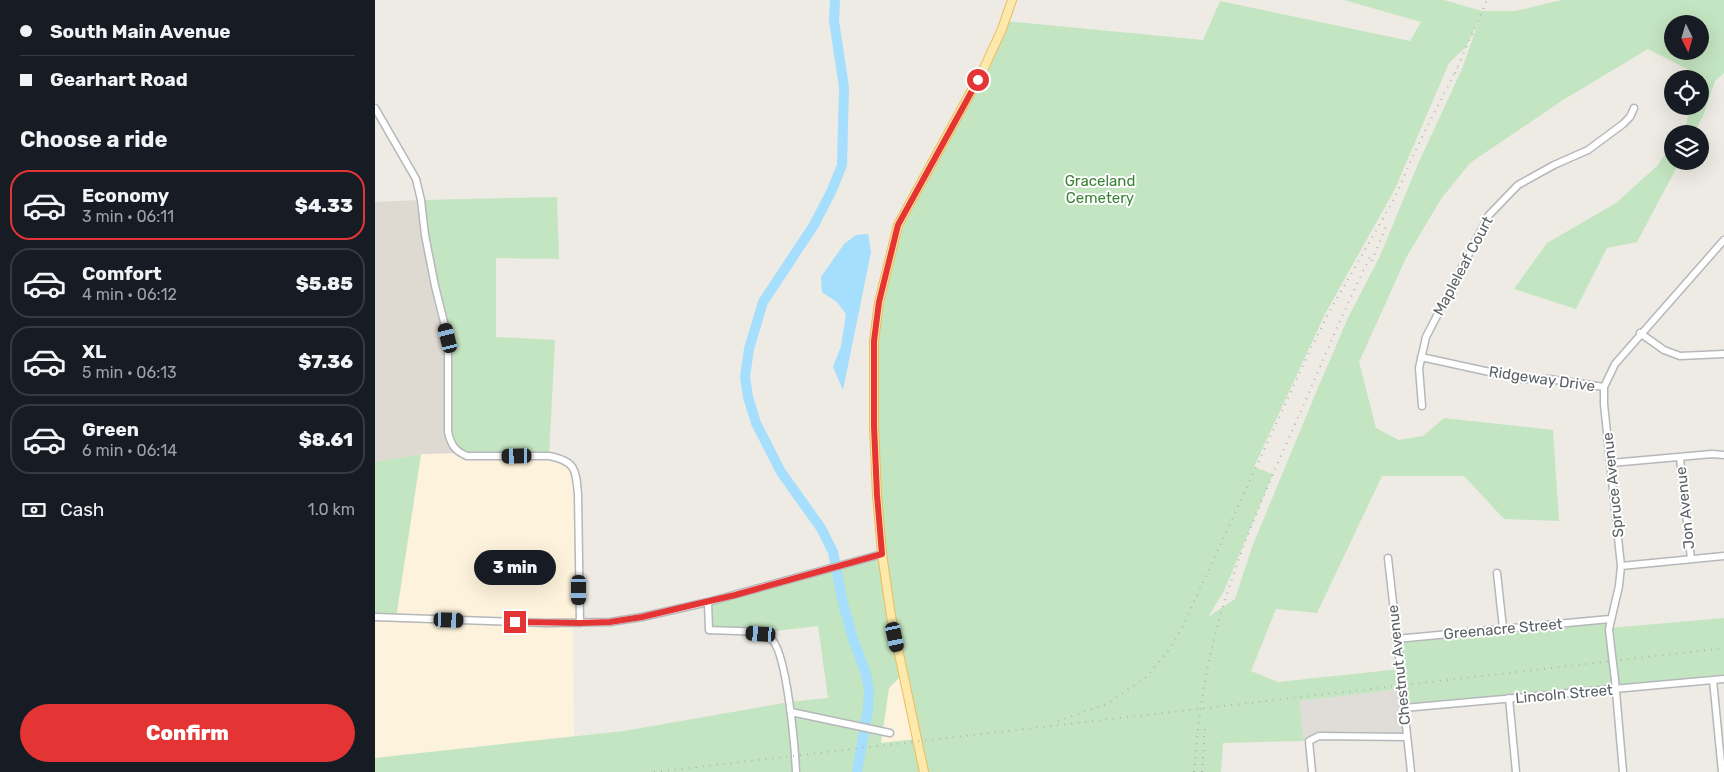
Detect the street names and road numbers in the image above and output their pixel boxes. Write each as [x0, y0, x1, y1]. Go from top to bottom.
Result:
street label: Mapleleaf Court [1429, 213, 1497, 319]
street label: Ridgeway Drive [1488, 363, 1596, 395]
street label: Spruce Avenue [1599, 432, 1627, 538]
street label: Jon Avenue [1672, 466, 1698, 550]
street label: Chestnut Avenue [1384, 604, 1414, 726]
street label: Greenacre Street [1443, 615, 1563, 643]
street label: Lincoln Street [1514, 681, 1614, 707]

